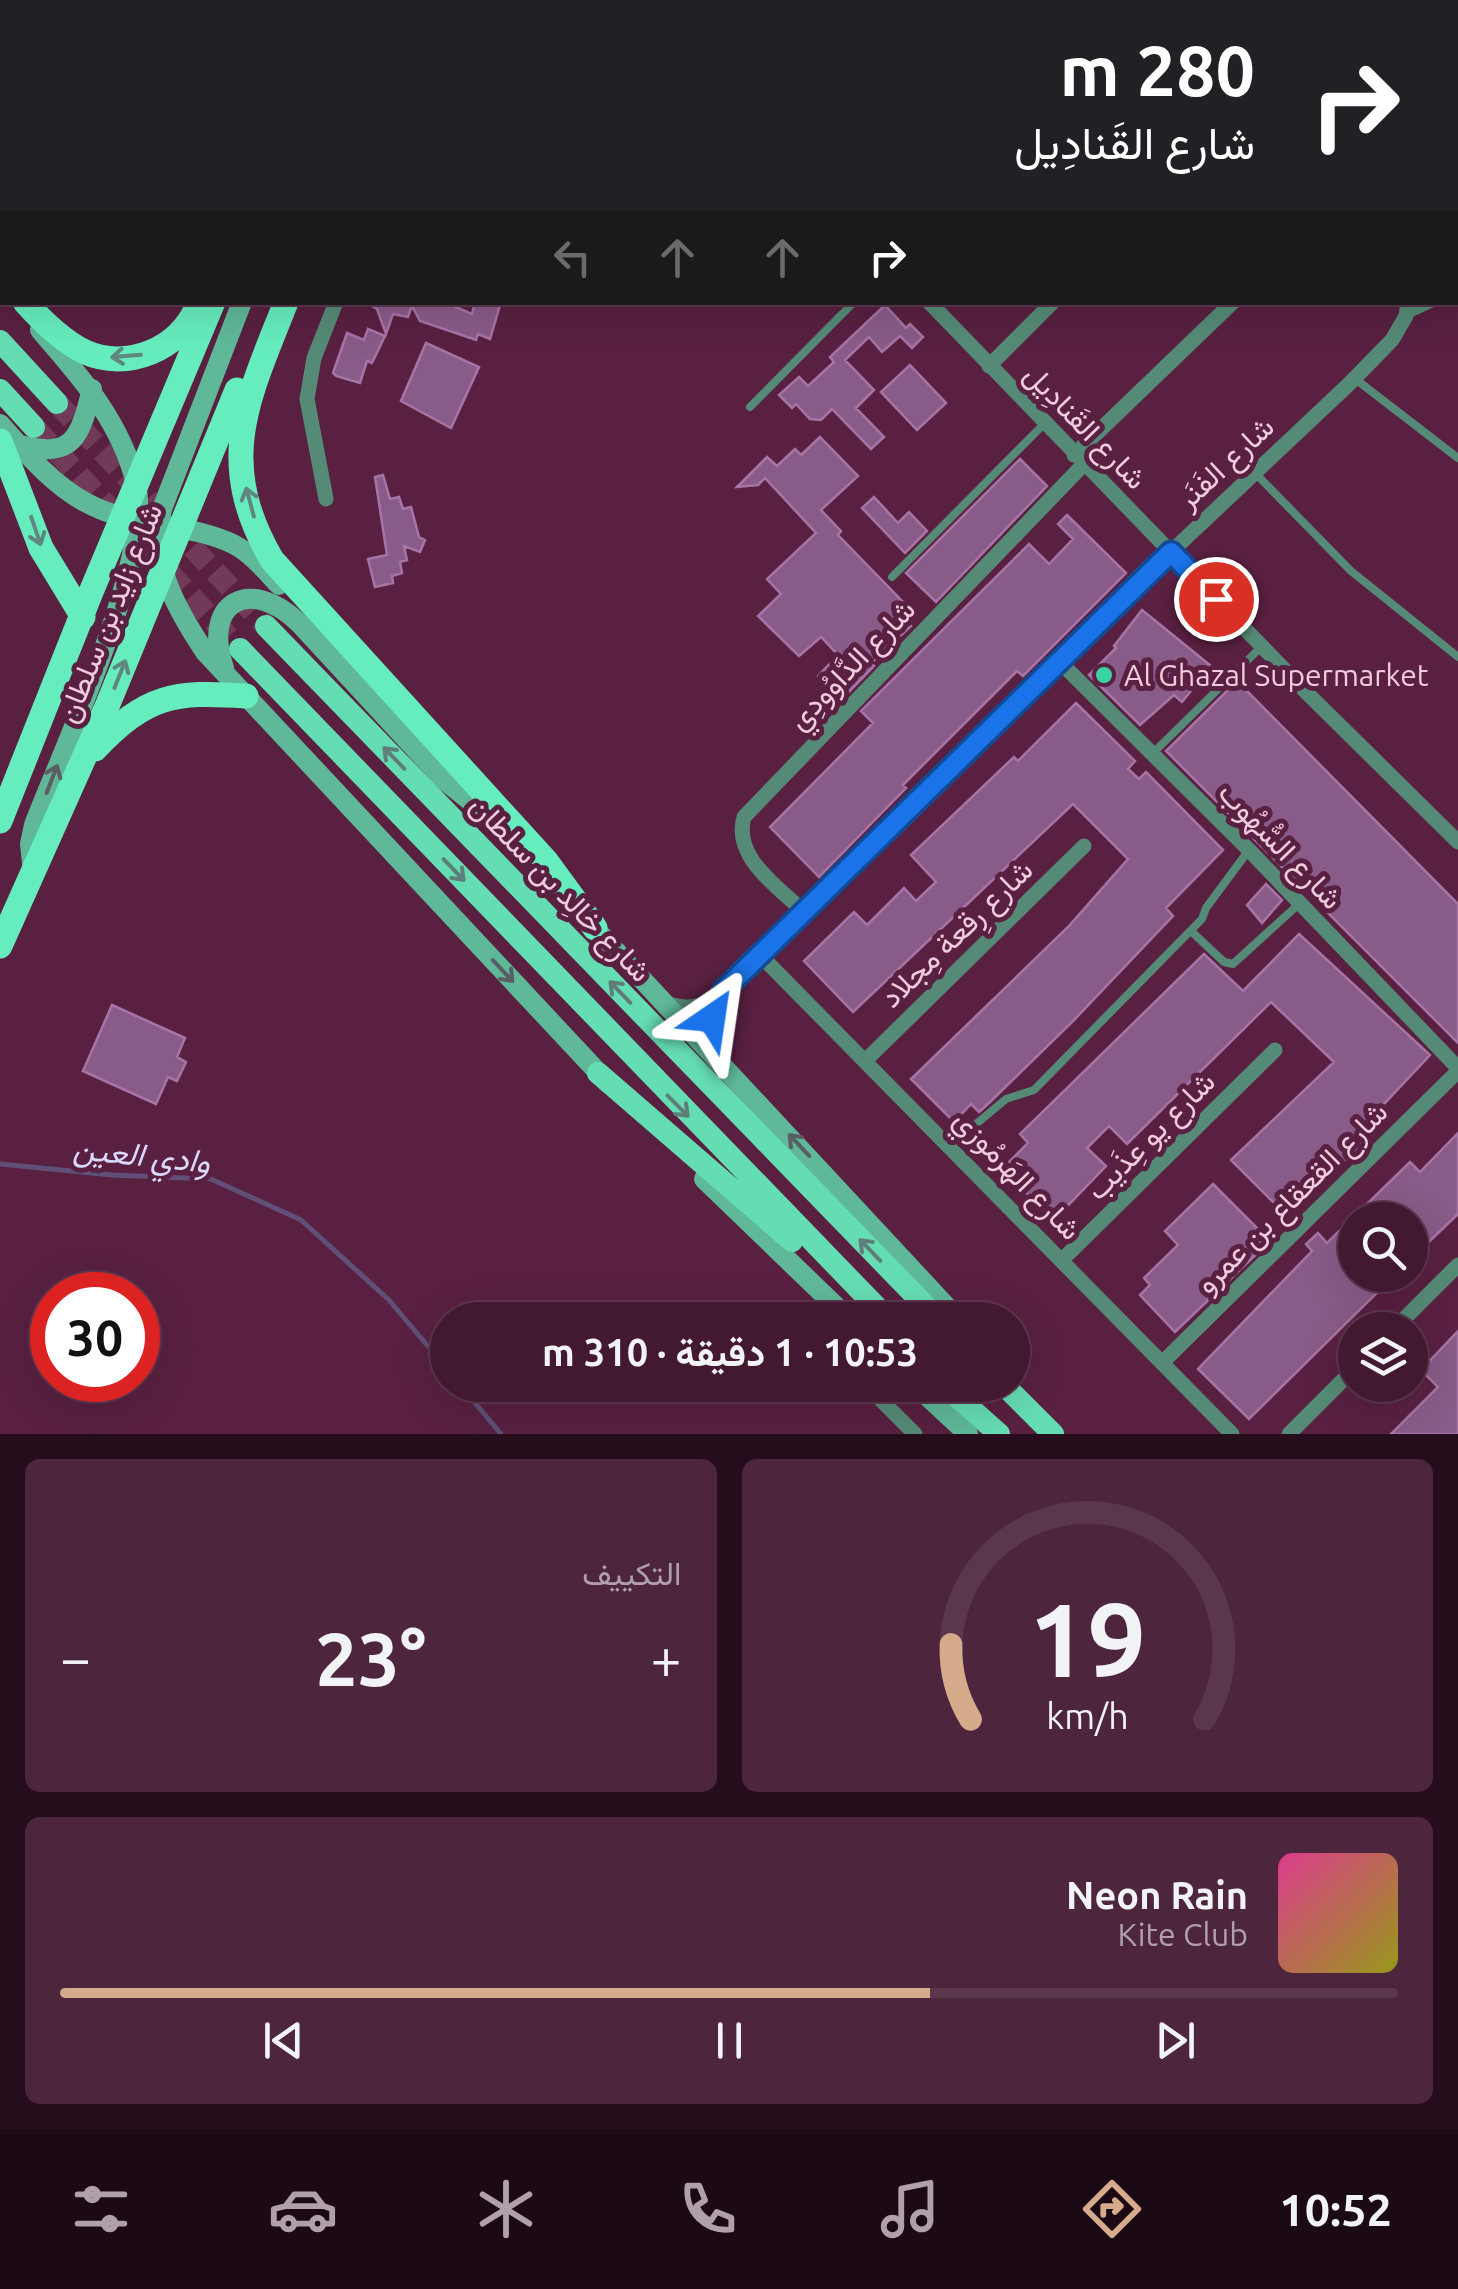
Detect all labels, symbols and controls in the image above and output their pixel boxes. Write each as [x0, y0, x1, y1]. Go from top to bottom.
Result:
text: 280 m [1060, 31, 1255, 109]
icon: right [1290, 40, 1420, 170]
text: شارع القَنادِيل [1014, 117, 1255, 168]
icon: left [545, 230, 600, 285]
icon: ahead [650, 230, 705, 285]
icon: ahead [755, 230, 810, 285]
icon: right [860, 230, 915, 285]
one-way arrow [110, 347, 142, 366]
street label: شارع القَنادِيل [1015, 356, 1154, 498]
street label: شارع الفَنَر [1169, 409, 1283, 519]
one-way arrow [239, 487, 258, 519]
street label: شارع زايد بن سلطان [50, 498, 172, 729]
one-way arrow [28, 515, 46, 547]
pin [1174, 557, 1259, 642]
icon: arrive [1189, 572, 1244, 627]
street label: شارع الدَّاوُودِي [780, 592, 927, 742]
place label: Al Ghazal Supermarket [1124, 658, 1429, 692]
one-way arrow [113, 659, 131, 690]
marker: Al Ghazal Supermarket [1093, 664, 1115, 686]
one-way arrow [382, 747, 406, 771]
one-way arrow [44, 764, 62, 795]
street label: شارع السُّهُوب [1209, 775, 1350, 918]
street label: شارع خالِد بن سلطان [461, 788, 659, 991]
street label: شارع رِقعة مِجلاد [873, 852, 1044, 1019]
one-way arrow [442, 857, 466, 881]
one-way arrow [491, 959, 515, 983]
position arrow [660, 966, 764, 1070]
one-way arrow [608, 980, 632, 1005]
street label: شارع يو عِذَيب [1079, 1064, 1224, 1209]
one-way arrow [666, 1093, 690, 1117]
street label: شارع القعقاع بن عمرو [1188, 1094, 1397, 1303]
street label: شارع الهَرمُوزي [942, 1102, 1089, 1252]
water label: وادي العين [71, 1129, 212, 1188]
one-way arrow [788, 1133, 811, 1158]
map controls [1338, 1202, 1428, 1402]
button: search [1338, 1202, 1428, 1292]
one-way arrow [858, 1239, 882, 1263]
speed limit sign: 30 [30, 1272, 160, 1402]
button: layers [1338, 1312, 1428, 1402]
text: 10:53 · 1 دقيقة · 310 m [542, 1331, 918, 1373]
text: التكييف [582, 1555, 682, 1591]
text: 19 [1029, 1580, 1146, 1697]
text: 23° [315, 1616, 426, 1700]
text: − [60, 1627, 91, 1688]
text: + [650, 1627, 681, 1688]
text: km/h [1046, 1696, 1129, 1736]
text: Neon Rain [1066, 1874, 1248, 1916]
text: Kite Club [1118, 1916, 1248, 1952]
icon: previous [256, 2013, 311, 2068]
icon: pause [702, 2013, 757, 2068]
icon: next [1148, 2013, 1203, 2068]
icon: filters [66, 2174, 136, 2244]
icon: car [268, 2174, 338, 2244]
icon: climate [471, 2174, 541, 2244]
icon: phone [673, 2174, 743, 2244]
icon: music [875, 2174, 945, 2244]
icon: directions [1077, 2174, 1147, 2244]
text: 10:52 [1279, 2184, 1392, 2235]

